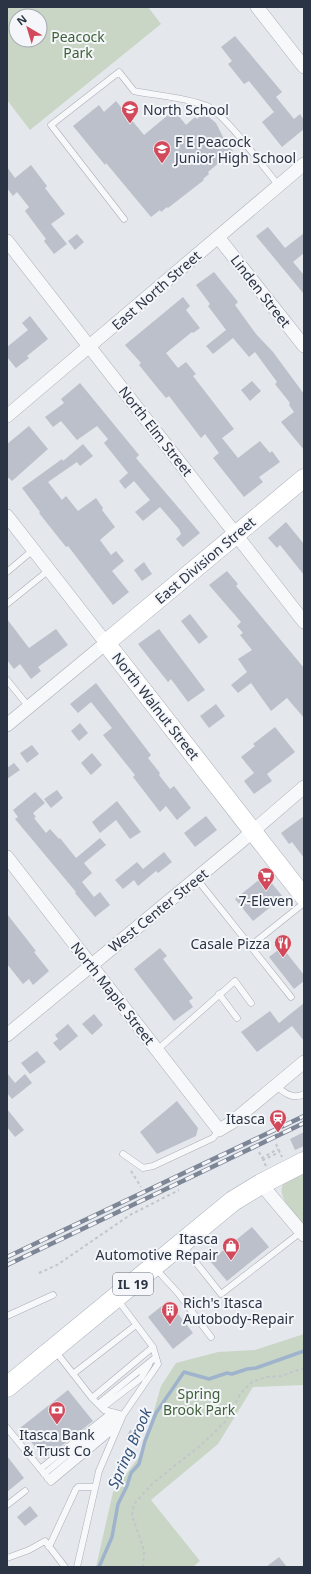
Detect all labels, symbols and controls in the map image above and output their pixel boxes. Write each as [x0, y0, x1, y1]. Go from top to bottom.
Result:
north arrow [8, 8, 48, 48]
text: N [13, 11, 30, 28]
park label: Peacock Park [51, 27, 105, 62]
school or university icon: North School [120, 99, 140, 124]
place label: North School [143, 100, 229, 119]
place label: F E Peacock Junior High School [173, 132, 296, 167]
school or university icon: F E Peacock Junior High School [152, 139, 172, 164]
street label: East North Street [107, 246, 205, 334]
street label: Linden Street [227, 251, 295, 331]
street label: North Elm Street [115, 382, 197, 480]
street label: East Division Street [151, 512, 259, 608]
street label: North Walnut Street [108, 648, 204, 764]
street label: West Center Street [104, 864, 212, 956]
supermarket icon: 7-Eleven [256, 866, 276, 891]
place label: 7-Eleven [238, 891, 294, 910]
restaurant icon: Casale Pizza [273, 933, 293, 958]
place label: Casale Pizza [190, 934, 270, 953]
street label: North Maple Street [67, 938, 159, 1048]
station icon: Itasca [268, 1108, 288, 1133]
place label: Itasca [226, 1109, 265, 1128]
place label: Itasca Automotive Repair [96, 1229, 218, 1264]
shop icon: Itasca Automotive Repair [221, 1236, 241, 1261]
road number: IL 19 [113, 1273, 153, 1295]
place label: Rich's Itasca Autobody-Repair [183, 1293, 294, 1328]
building icon: Rich's Itasca Autobody-Repair [160, 1300, 180, 1325]
park label: Spring Brook Park [163, 1384, 236, 1419]
bank icon: Itasca Bank & Trust Co [47, 1400, 67, 1425]
water label: Spring Brook [102, 1404, 156, 1492]
place label: Itasca Bank & Trust Co [19, 1425, 95, 1460]

